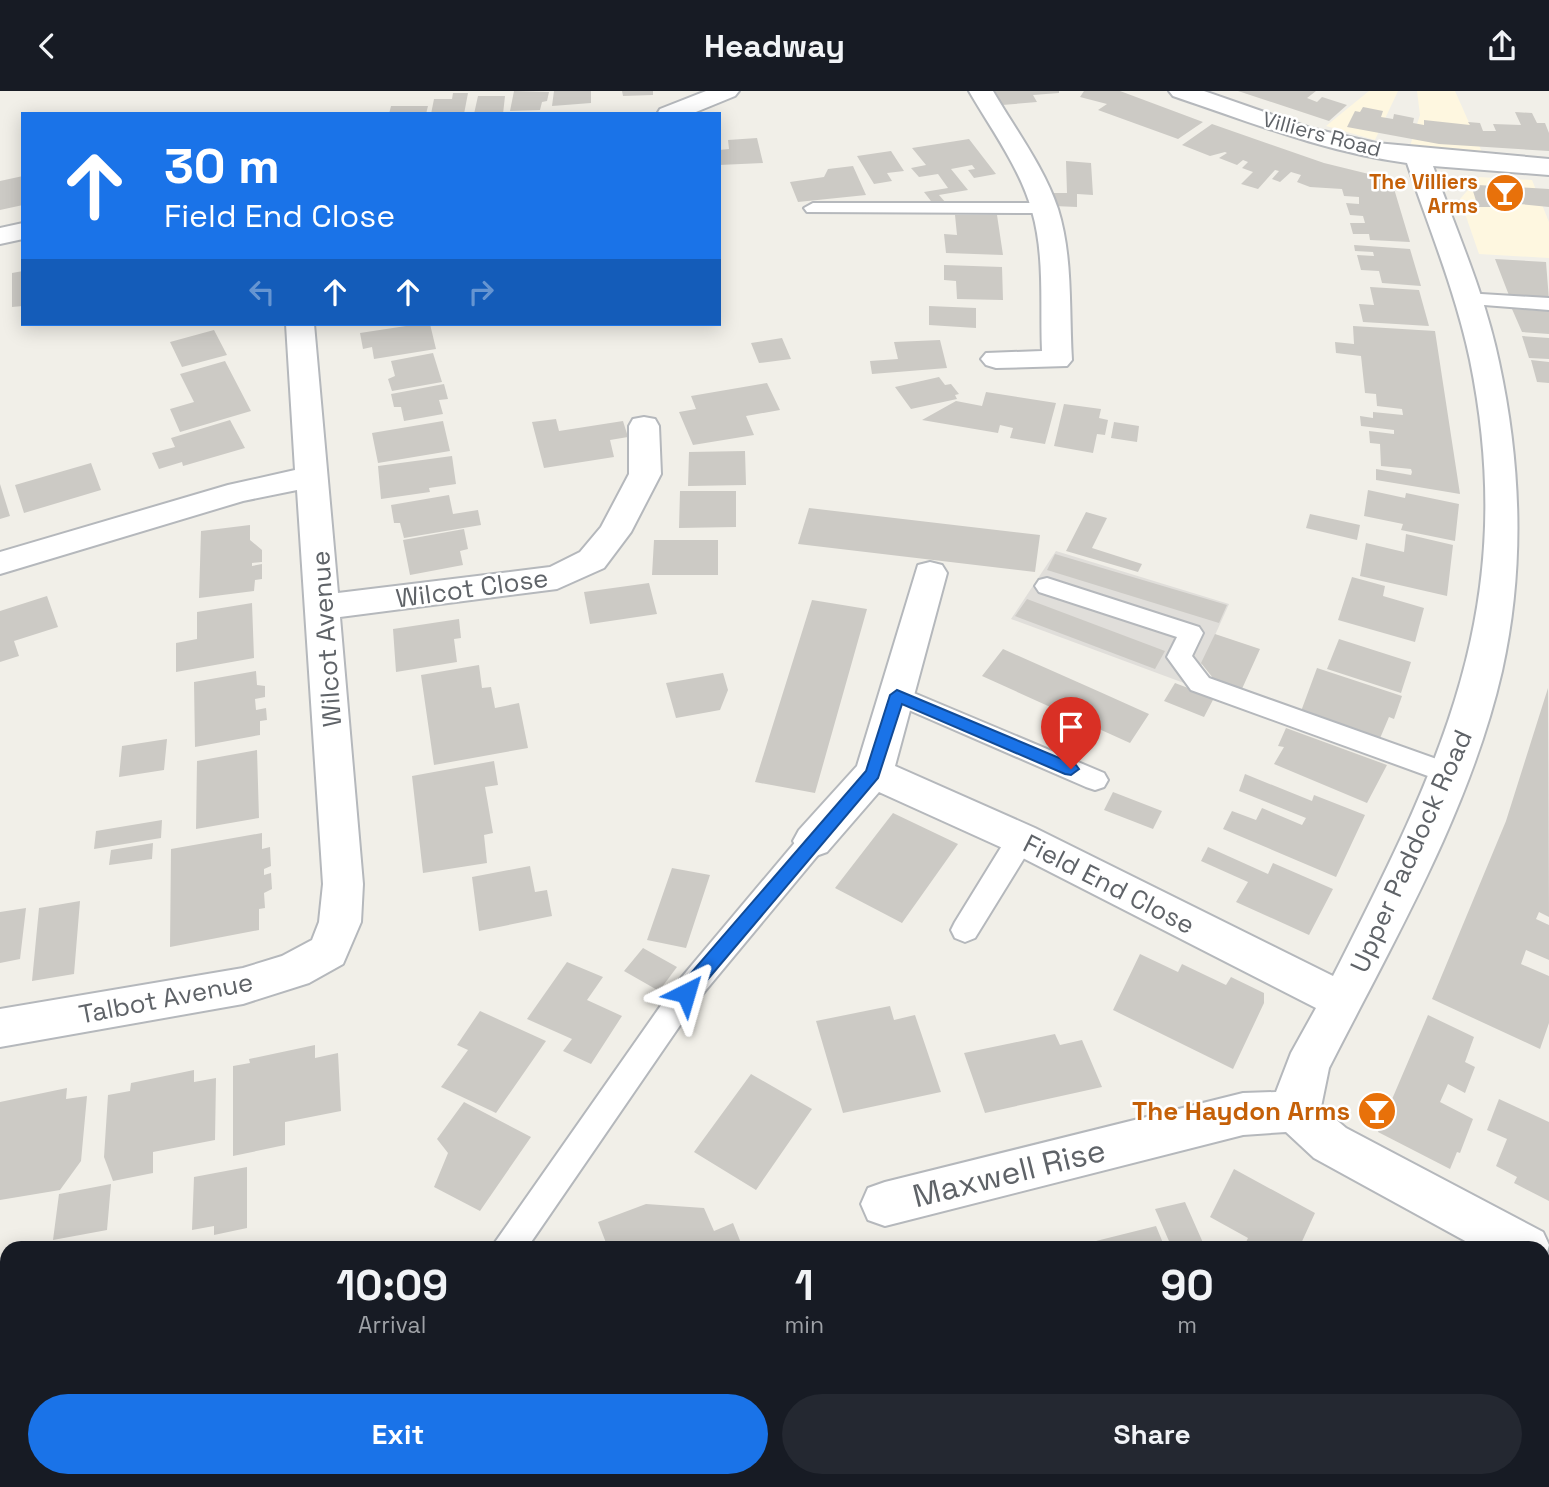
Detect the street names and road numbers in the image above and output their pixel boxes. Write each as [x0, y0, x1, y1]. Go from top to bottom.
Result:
street label: Villiers Road [1260, 105, 1384, 163]
street label: Wilcot Avenue [303, 550, 349, 728]
street label: Wilcot Close [394, 560, 550, 616]
street label: Upper Paddock Road [1342, 724, 1480, 978]
street label: Field End Close [1018, 826, 1200, 942]
street label: Talbot Avenue [76, 964, 256, 1032]
street label: Maxwell Rise [909, 1130, 1109, 1216]

